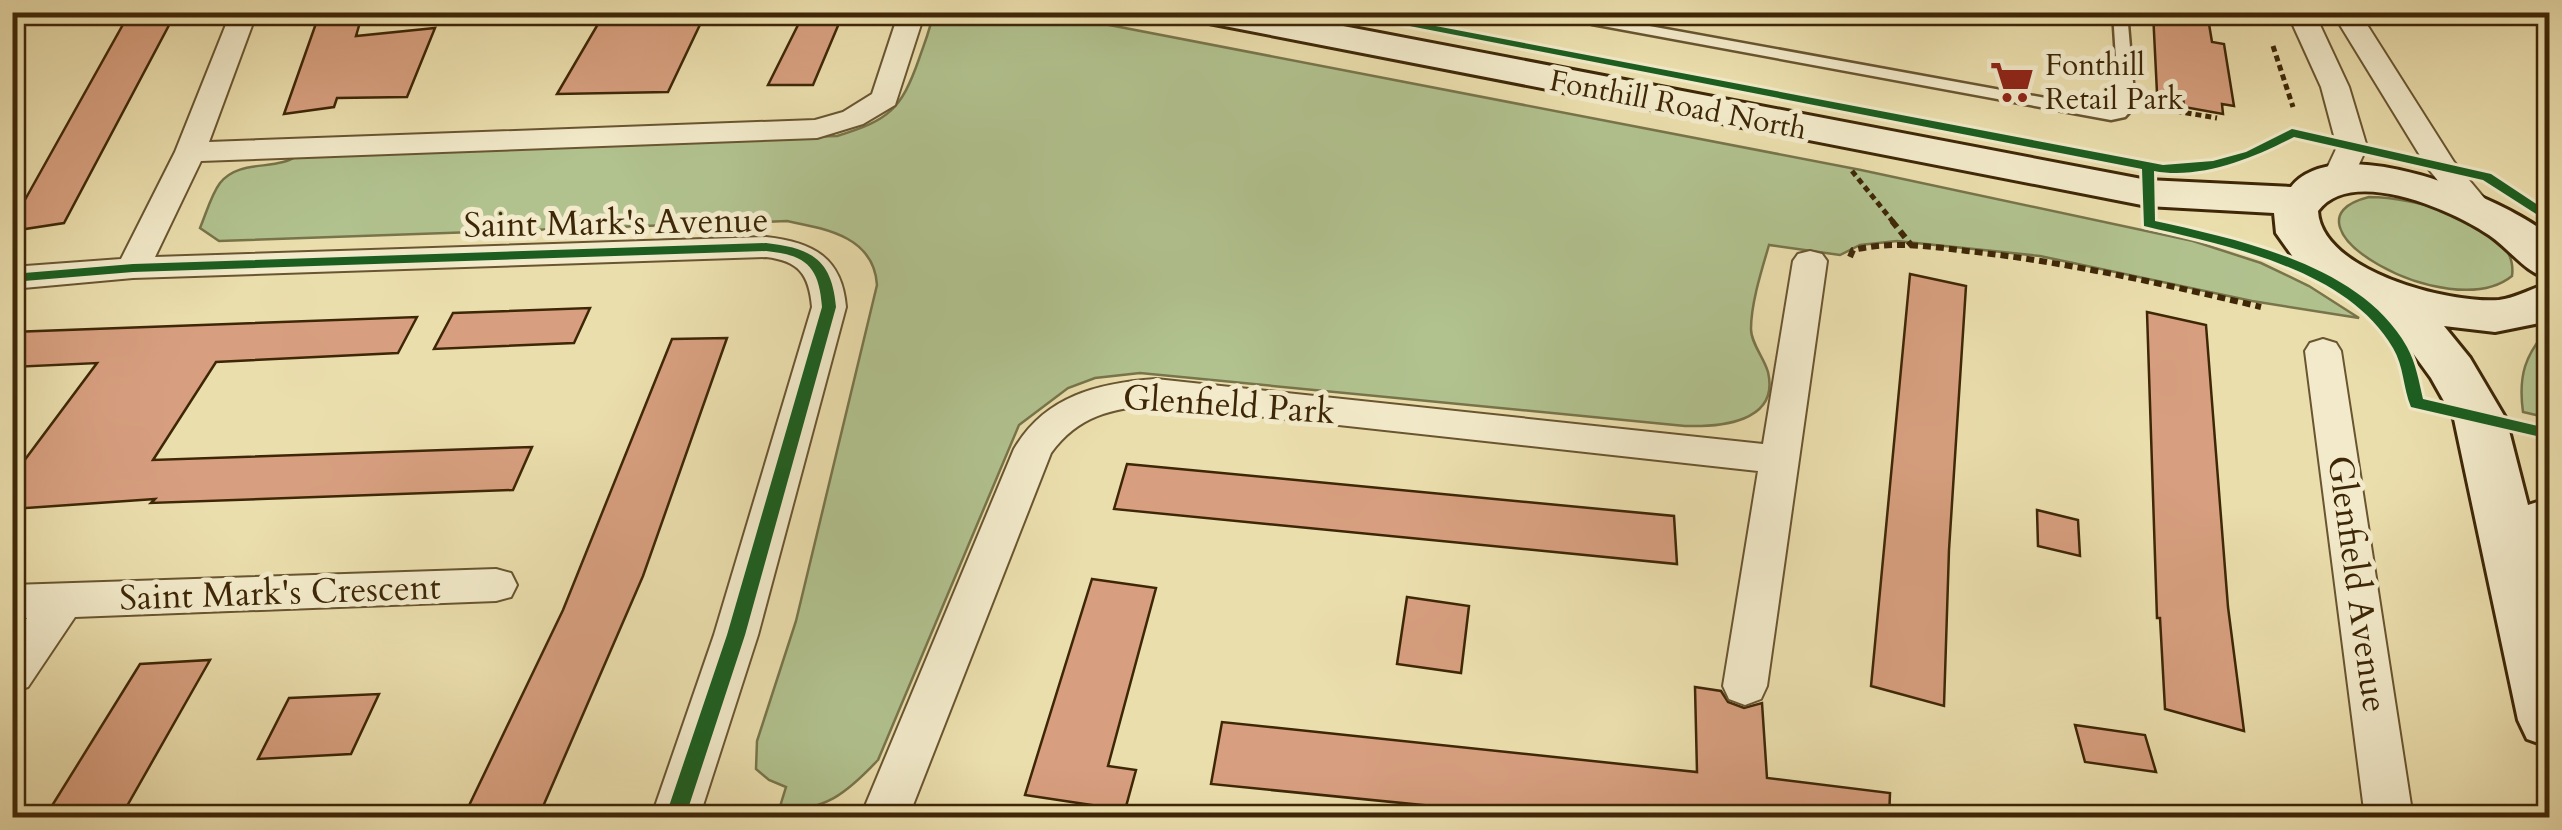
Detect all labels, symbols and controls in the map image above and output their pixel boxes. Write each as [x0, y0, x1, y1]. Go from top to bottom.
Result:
place label: Fonthill Retail Park [2045, 45, 2184, 120]
supermarket icon: Fonthill Retail Park [1988, 58, 2036, 106]
street label: Fonthill Road North [1546, 60, 1810, 150]
street label: Saint Mark's Avenue [463, 196, 769, 250]
street label: Glenfield Park [1121, 374, 1337, 436]
street label: Glenfield Avenue [2315, 453, 2399, 715]
street label: Saint Mark's Crescent [119, 563, 441, 623]

